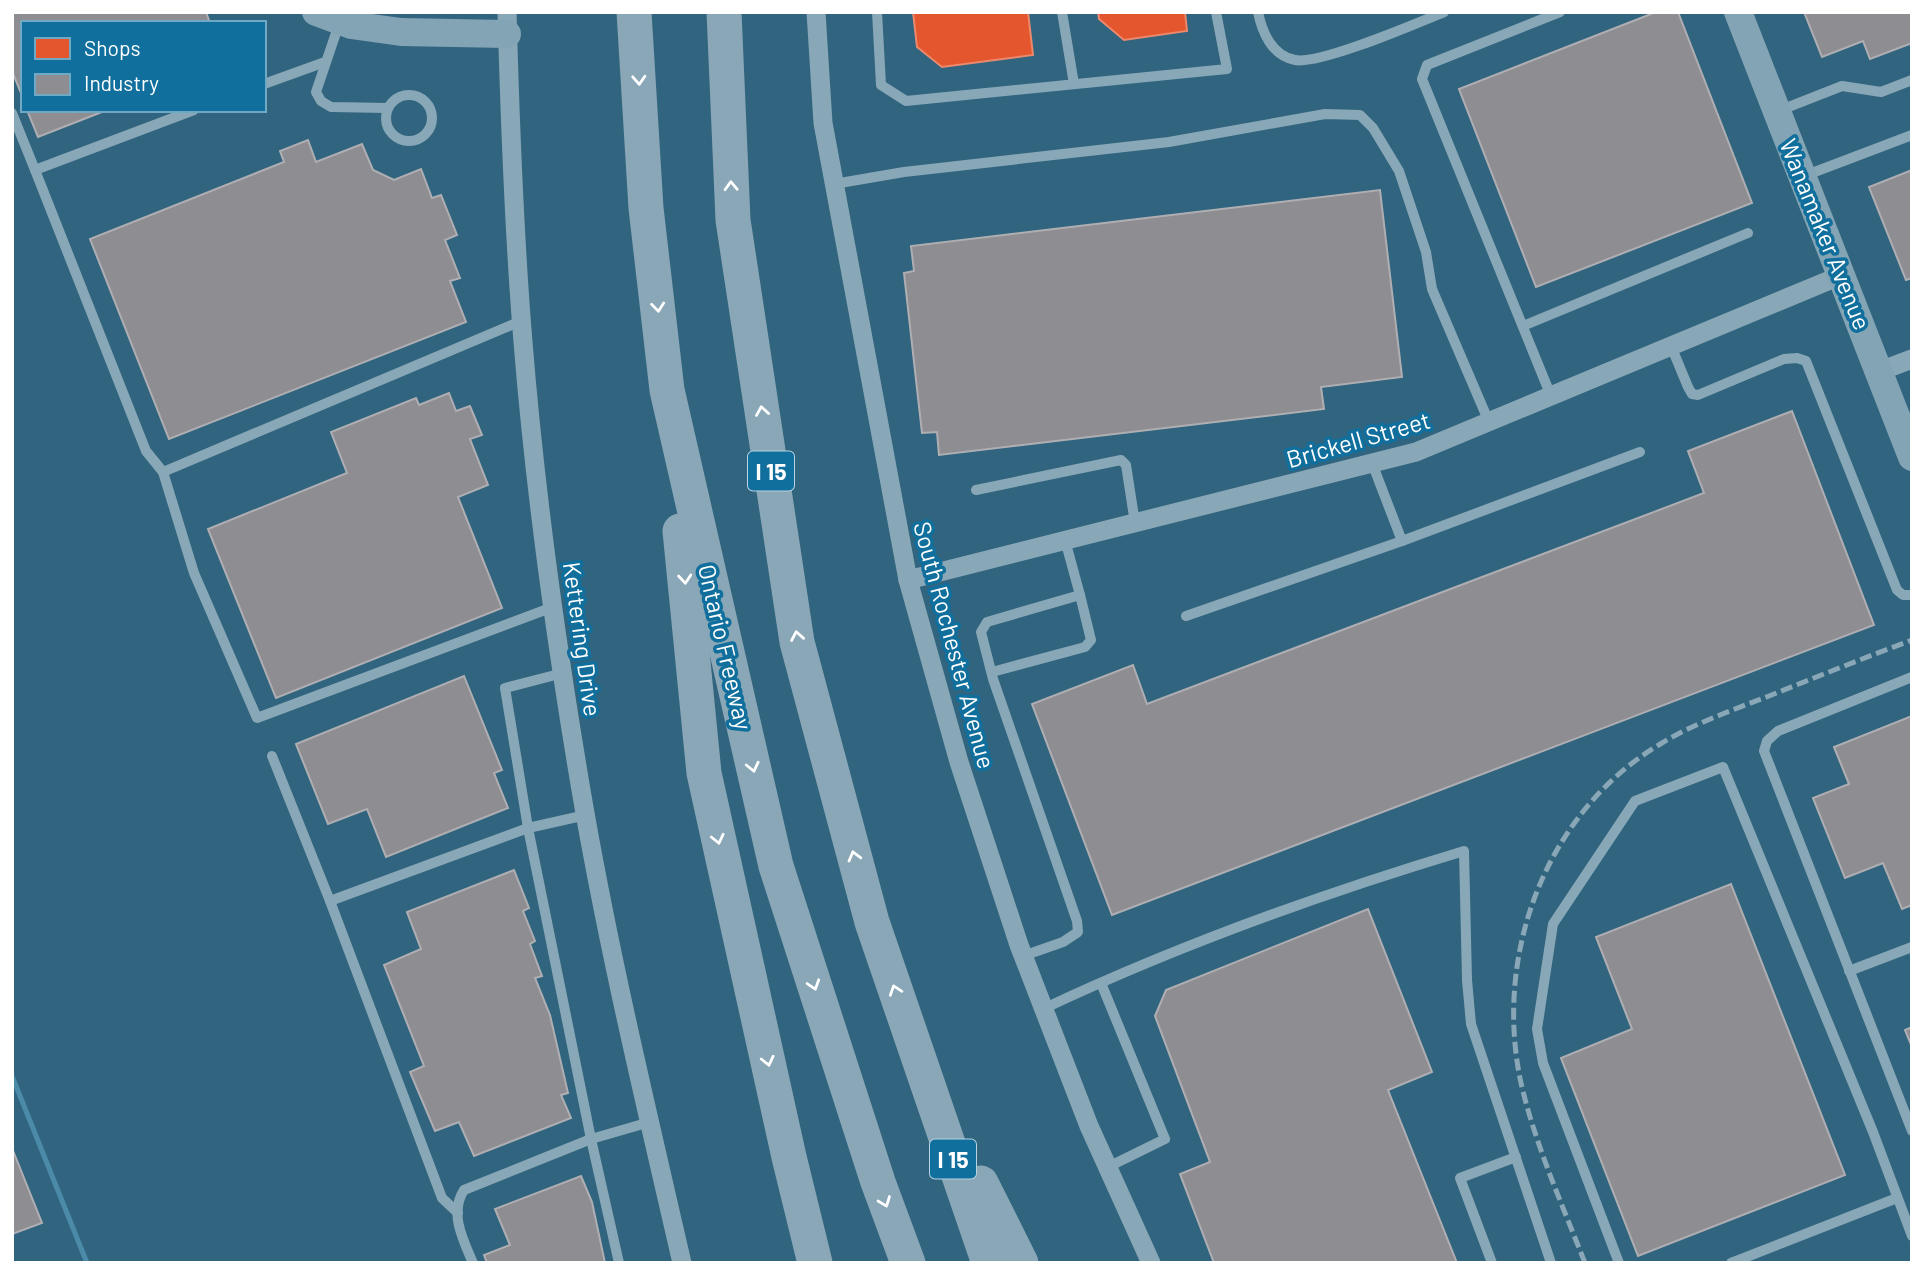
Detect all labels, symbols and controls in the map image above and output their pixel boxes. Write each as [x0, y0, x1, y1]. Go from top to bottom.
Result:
legend [21, 21, 266, 112]
text: Shops [84, 35, 141, 60]
text: Industry [84, 70, 159, 95]
one-way arrow [631, 75, 646, 86]
street label: Wanamaker Avenue [1774, 134, 1878, 334]
one-way arrow [724, 180, 739, 191]
one-way arrow [650, 301, 665, 313]
one-way arrow [755, 405, 770, 417]
street label: Brickell Street [1283, 405, 1433, 473]
road number: I 15 [748, 452, 794, 491]
street label: South Rochester Avenue [908, 518, 1002, 772]
street label: Kettering Drive [558, 560, 608, 718]
street label: Ontario Freeway [693, 561, 759, 733]
one-way arrow [677, 574, 692, 585]
one-way arrow [790, 630, 805, 642]
one-way arrow [745, 761, 759, 773]
one-way arrow [710, 833, 725, 845]
one-way arrow [848, 850, 863, 862]
one-way arrow [806, 979, 821, 991]
one-way arrow [889, 985, 903, 997]
one-way arrow [759, 1055, 774, 1067]
road number: I 15 [930, 1140, 976, 1178]
one-way arrow [877, 1195, 891, 1207]

